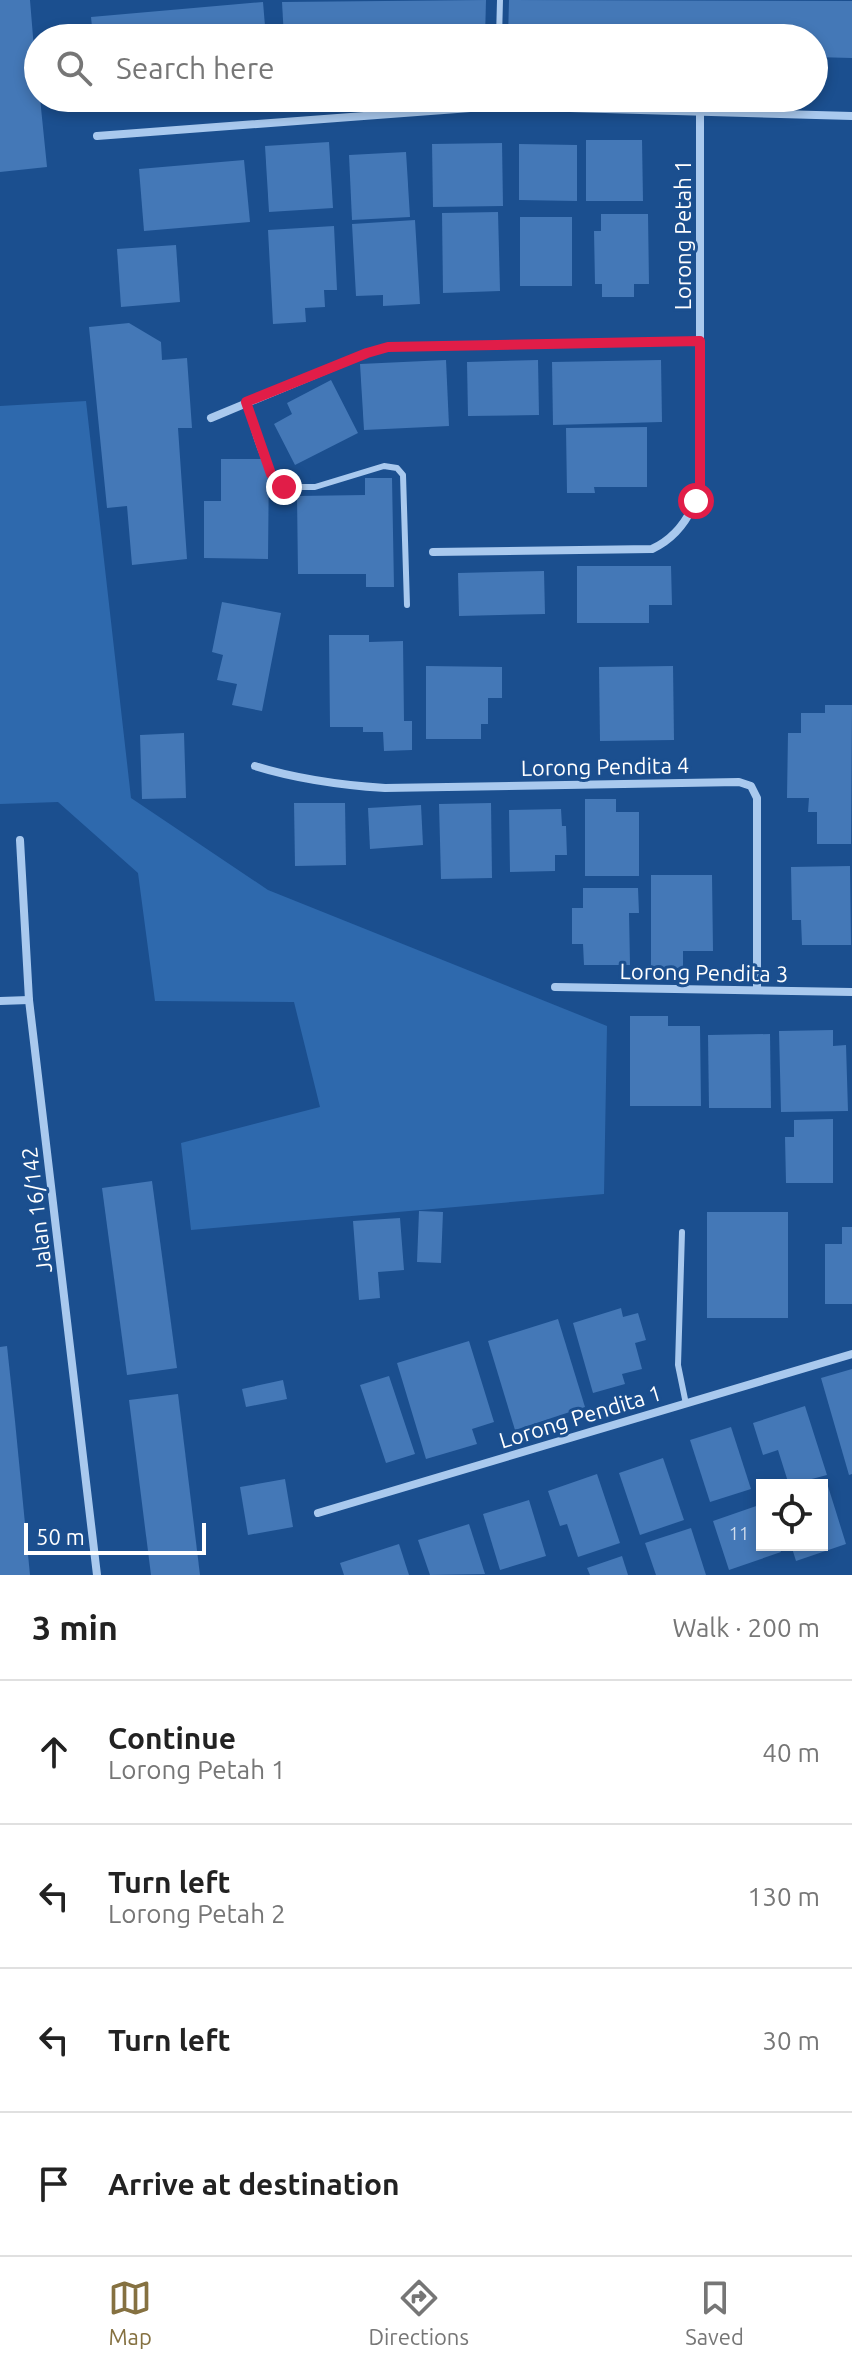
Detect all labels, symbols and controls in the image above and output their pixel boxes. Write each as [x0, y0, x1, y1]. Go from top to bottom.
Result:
search box [24, 24, 828, 112]
icon: search [52, 46, 96, 90]
text: Search here [116, 51, 275, 85]
street label: Lorong Petah 1 [670, 160, 695, 310]
route end [266, 469, 302, 505]
route start [678, 483, 714, 519]
street label: Lorong Pendita 4 [521, 752, 689, 780]
street label: Lorong Pendita 3 [620, 958, 788, 986]
street label: Jalan 16/142 [16, 1145, 56, 1275]
street label: Lorong Pendita 1 [496, 1379, 664, 1453]
map controls [756, 1479, 828, 1551]
button: locate [756, 1479, 828, 1551]
scale bar [24, 1519, 206, 1555]
house number: 11 [729, 1523, 749, 1543]
text: 50 m [36, 1524, 85, 1549]
text: 3 min [32, 1608, 118, 1646]
text: Walk · 200 m [672, 1613, 820, 1642]
text: Continue [108, 1721, 236, 1755]
icon: ahead [32, 1730, 76, 1774]
text: 40 m [762, 1738, 820, 1767]
text: Lorong Petah 1 [108, 1755, 286, 1784]
text: Turn left [108, 1865, 230, 1899]
icon: left [32, 1874, 76, 1918]
text: 130 m [748, 1882, 820, 1911]
text: Lorong Petah 2 [108, 1899, 286, 1928]
icon: left [32, 2018, 76, 2062]
text: Turn left [108, 2023, 230, 2057]
text: 30 m [762, 2026, 820, 2055]
icon: arrive [32, 2162, 76, 2206]
text: Arrive at destination [108, 2167, 400, 2201]
tab: Map [108, 2276, 152, 2349]
tab: Directions [368, 2276, 469, 2349]
tab: Saved [685, 2276, 744, 2349]

